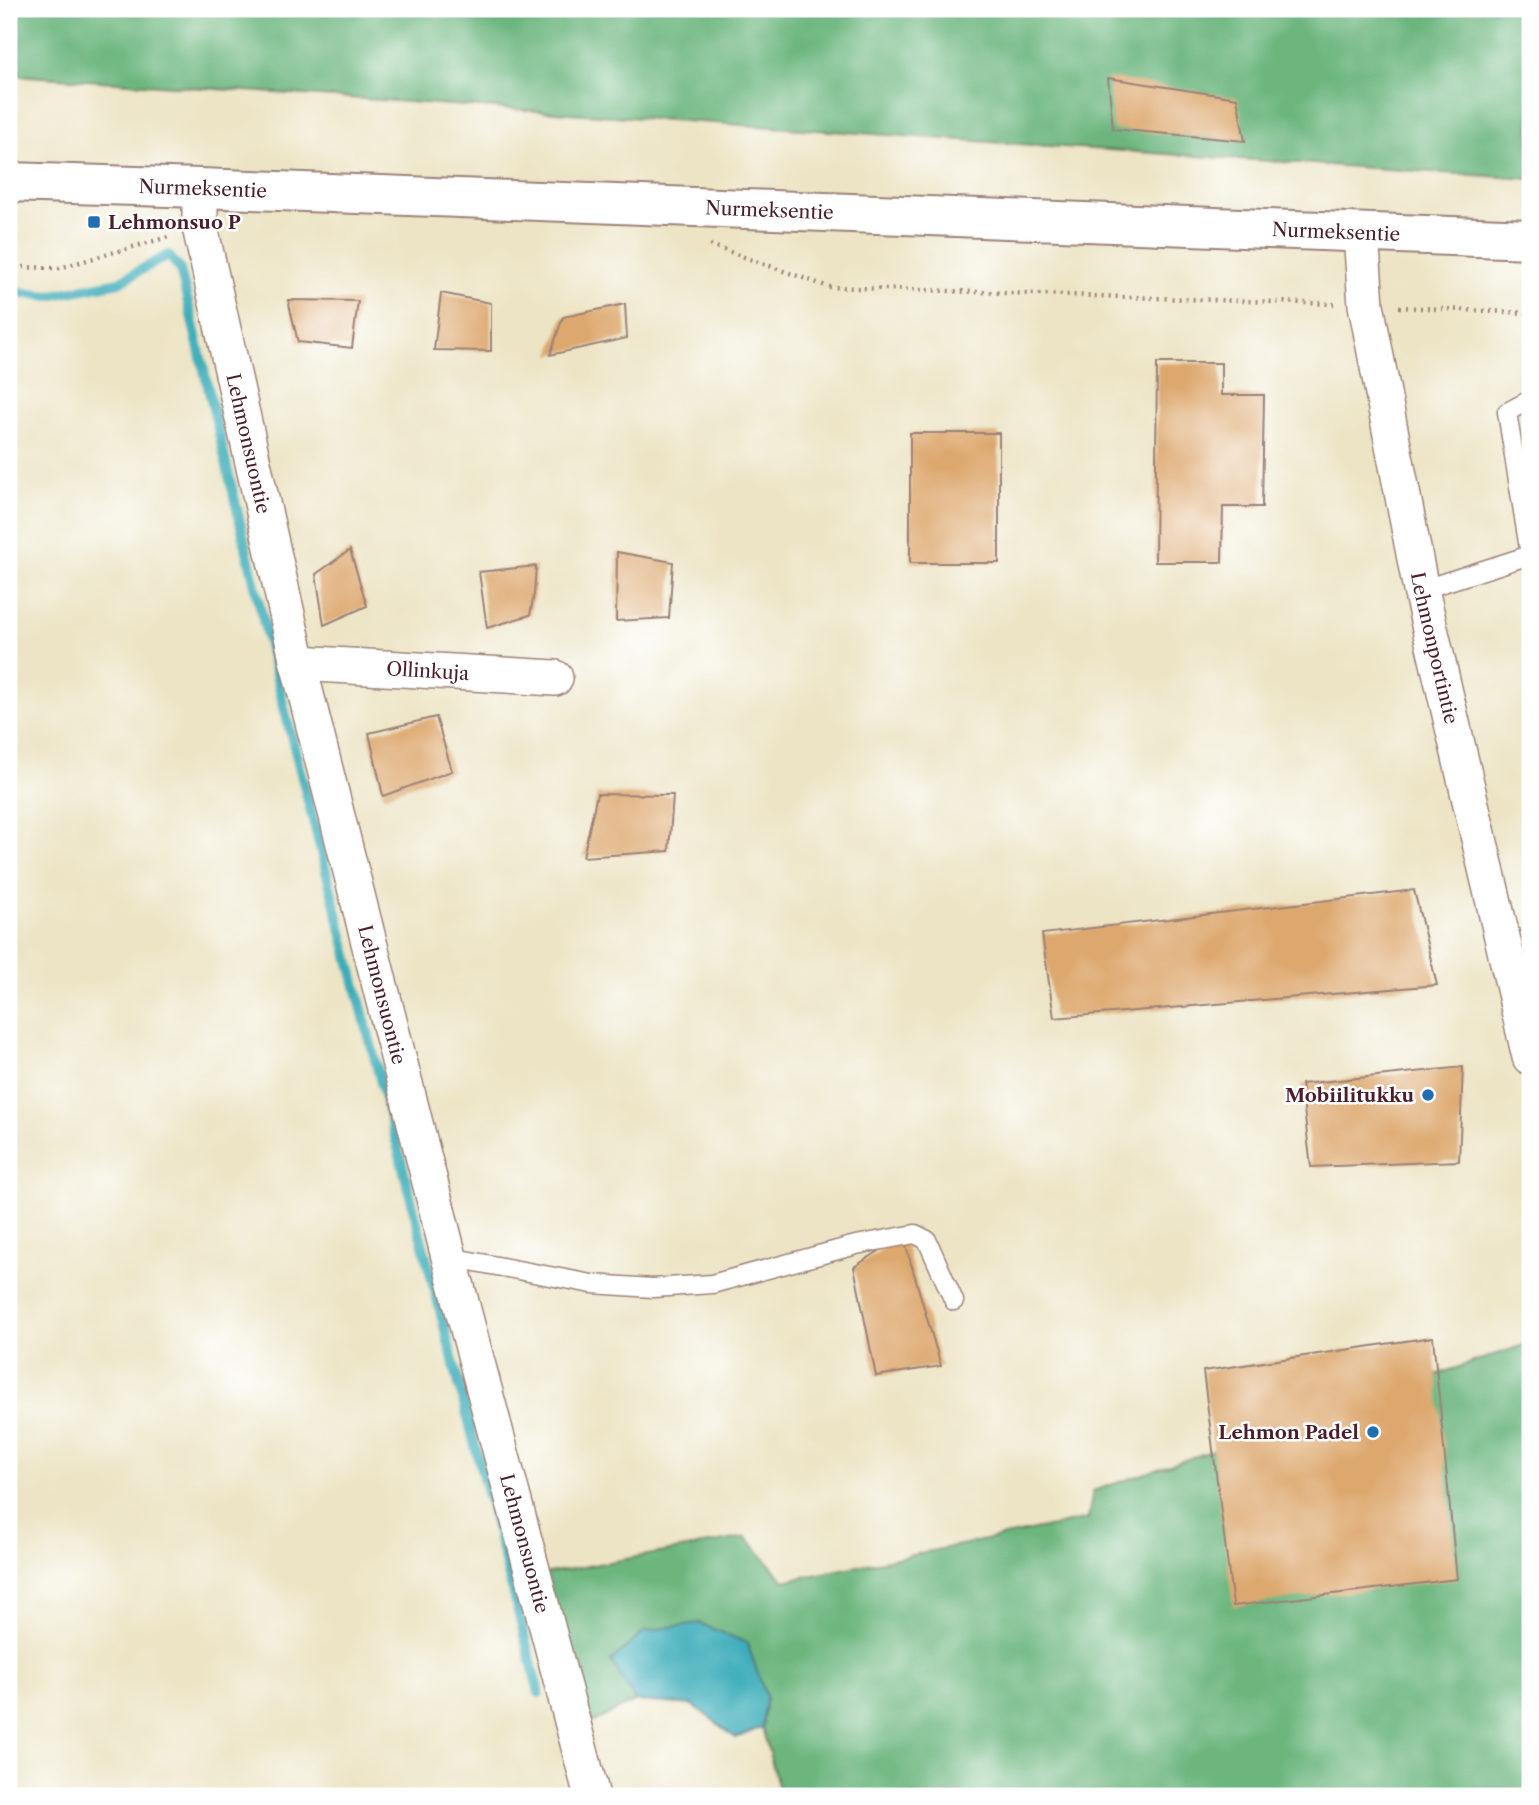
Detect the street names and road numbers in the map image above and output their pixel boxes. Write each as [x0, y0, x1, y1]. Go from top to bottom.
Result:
street label: Nurmeksentie [138, 175, 267, 202]
street label: Nurmeksentie [705, 196, 834, 224]
street label: Nurmeksentie [1272, 218, 1401, 246]
street label: Lehmonsuontie [222, 371, 276, 516]
street label: Lehmonportintie [1406, 570, 1463, 726]
street label: Ollinkuja [386, 657, 470, 684]
street label: Lehmonsuontie [354, 922, 411, 1067]
street label: Lehmonsuontie [496, 1471, 554, 1615]

